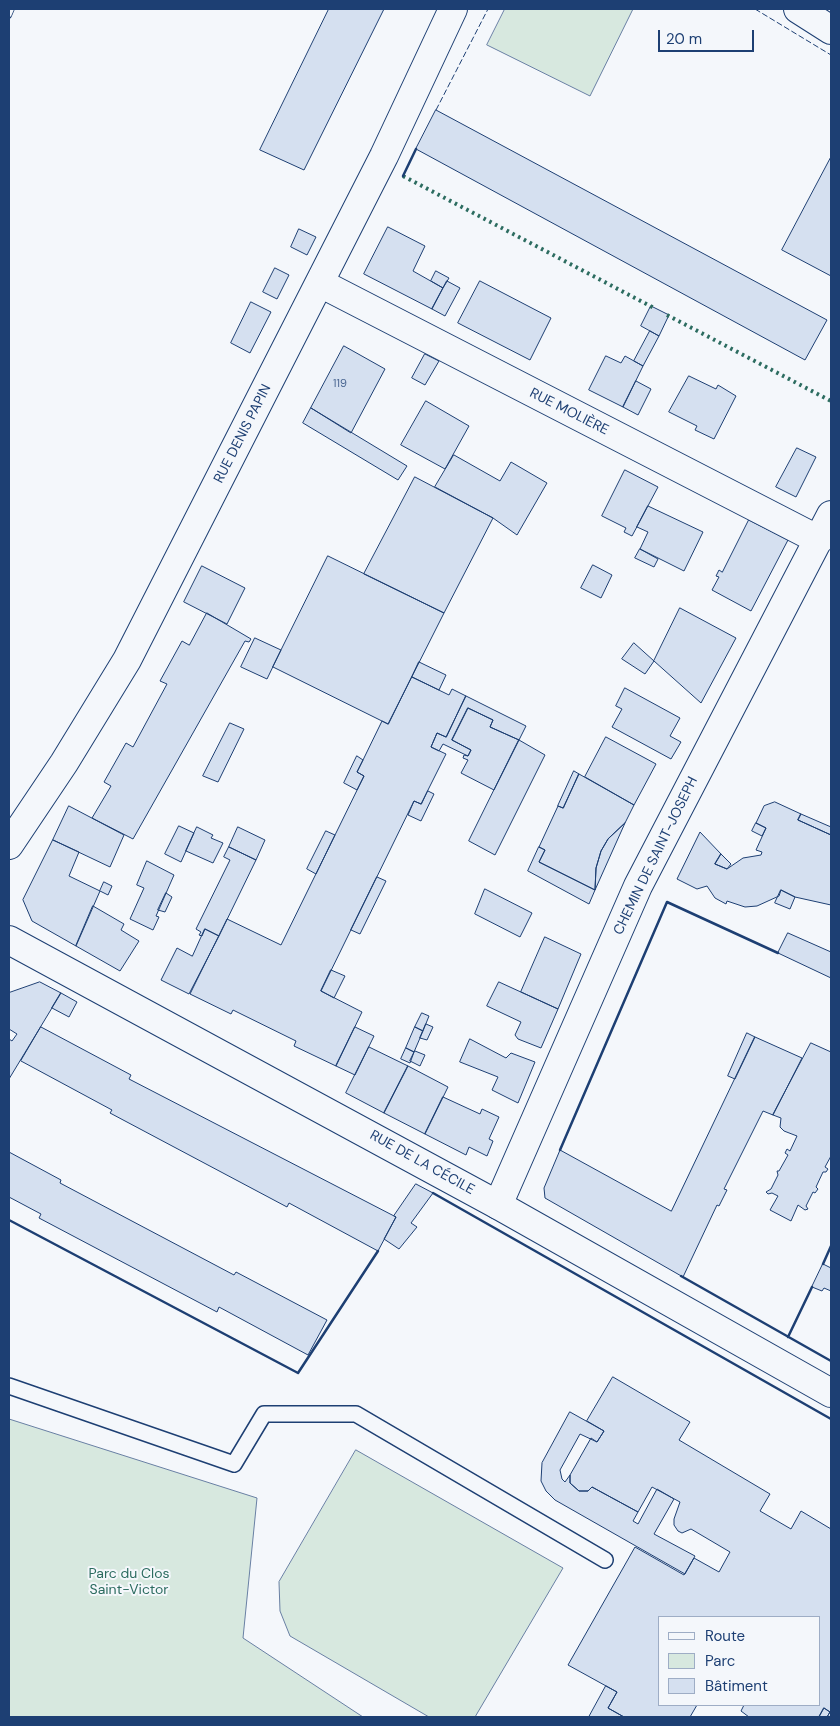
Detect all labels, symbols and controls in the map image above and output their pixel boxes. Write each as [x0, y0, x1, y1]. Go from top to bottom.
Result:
scale bar [660, 20, 756, 52]
text: 20 m [666, 29, 702, 49]
house number: 119 [333, 377, 347, 391]
street label: RUE DENIS PAPIN [211, 382, 275, 486]
street label: RUE MOLIÈRE [527, 385, 611, 439]
street label: CHEMIN DE SAINT-JOSEPH [610, 774, 702, 938]
street label: RUE DE LA CÉCILE [367, 1127, 477, 1199]
park label: Parc du Clos Saint-Victor [88, 1566, 170, 1598]
legend [658, 1616, 820, 1706]
text: Route [705, 1626, 745, 1646]
text: Parc [705, 1651, 735, 1671]
text: Bâtiment [705, 1676, 768, 1696]

